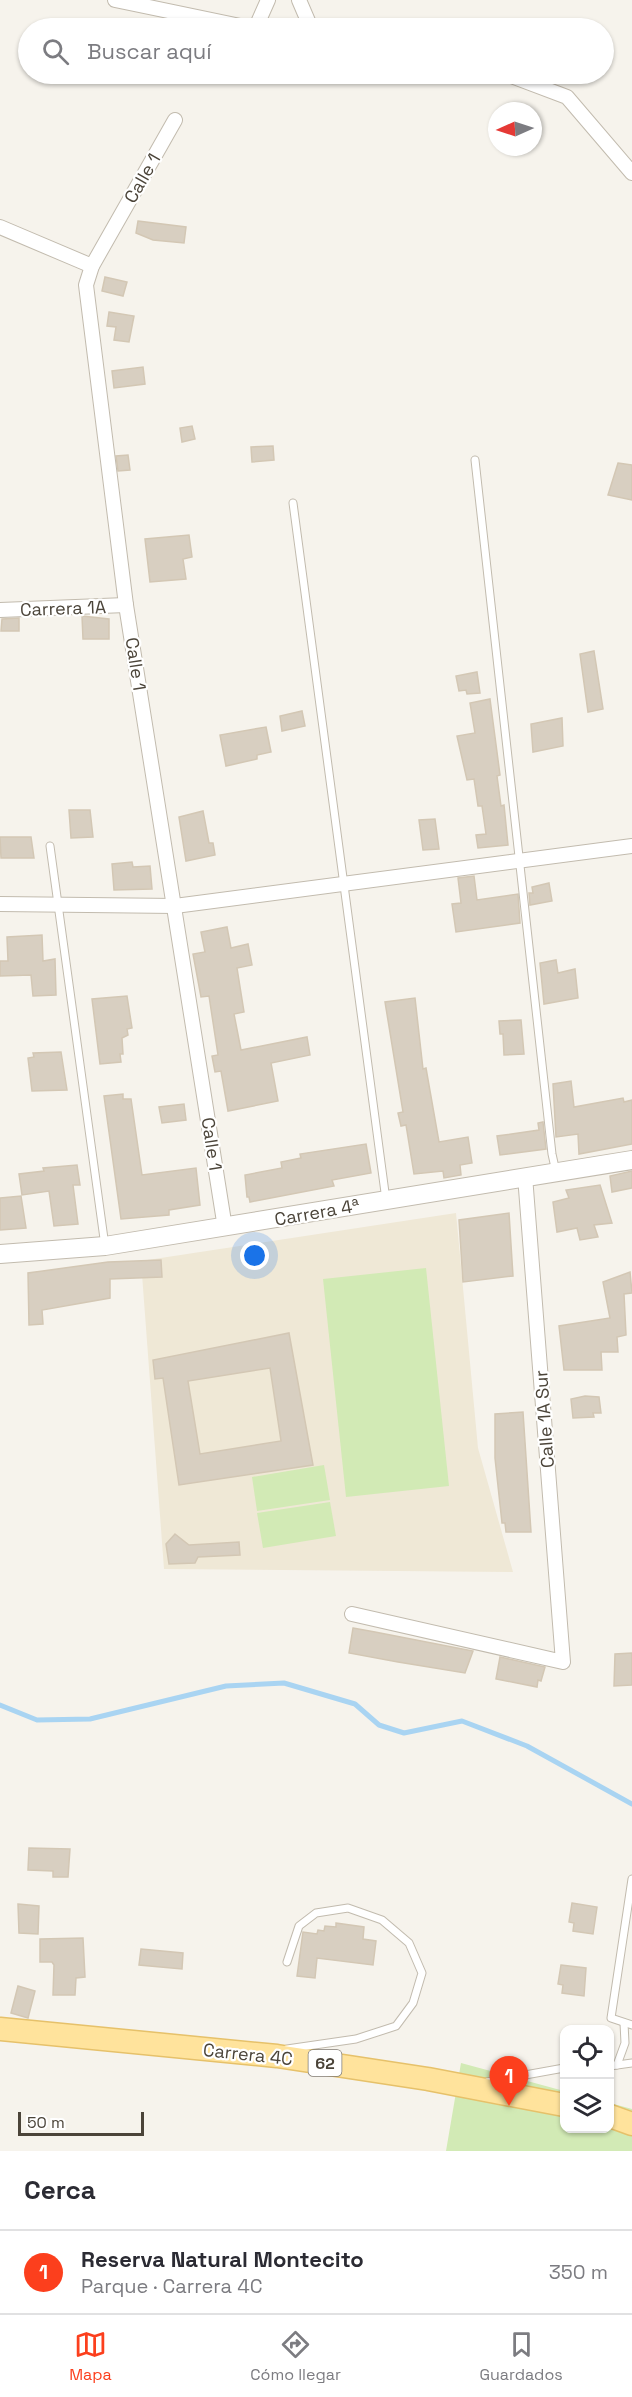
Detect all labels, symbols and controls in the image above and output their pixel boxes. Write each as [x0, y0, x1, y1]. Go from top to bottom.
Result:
search box [18, 18, 614, 84]
icon: search [39, 35, 72, 68]
text: Buscar aquí [87, 37, 212, 65]
north arrow [488, 102, 542, 156]
street label: Calle 1 [119, 149, 165, 207]
street label: Carrera 1A [20, 595, 106, 621]
street label: Calle 1 [120, 636, 152, 692]
street label: Calle 1 [196, 1116, 228, 1172]
street label: Carrera 4ª [273, 1193, 362, 1231]
your location [240, 1241, 269, 1270]
street label: Calle 1A Sur [529, 1369, 559, 1469]
map controls [560, 2025, 614, 2133]
button: locate [560, 2025, 614, 2079]
street label: Carrera 4C [202, 2038, 294, 2070]
road number: 62 [308, 2050, 342, 2076]
pin: 1 [490, 2056, 528, 2106]
button: layers [560, 2079, 614, 2133]
scale bar [18, 2109, 144, 2136]
text: 50 m [27, 2112, 65, 2133]
text: Cerca [24, 2173, 96, 2207]
text: Reserva Natural Montecito [81, 2245, 364, 2273]
text: 1 [39, 2259, 48, 2285]
text: 350 m [549, 2259, 608, 2285]
text: Parque · Carrera 4C [81, 2273, 263, 2299]
tab: Mapa [69, 2328, 112, 2385]
tab: Cómo llegar [250, 2328, 341, 2385]
tab: Guardados [480, 2328, 563, 2385]

